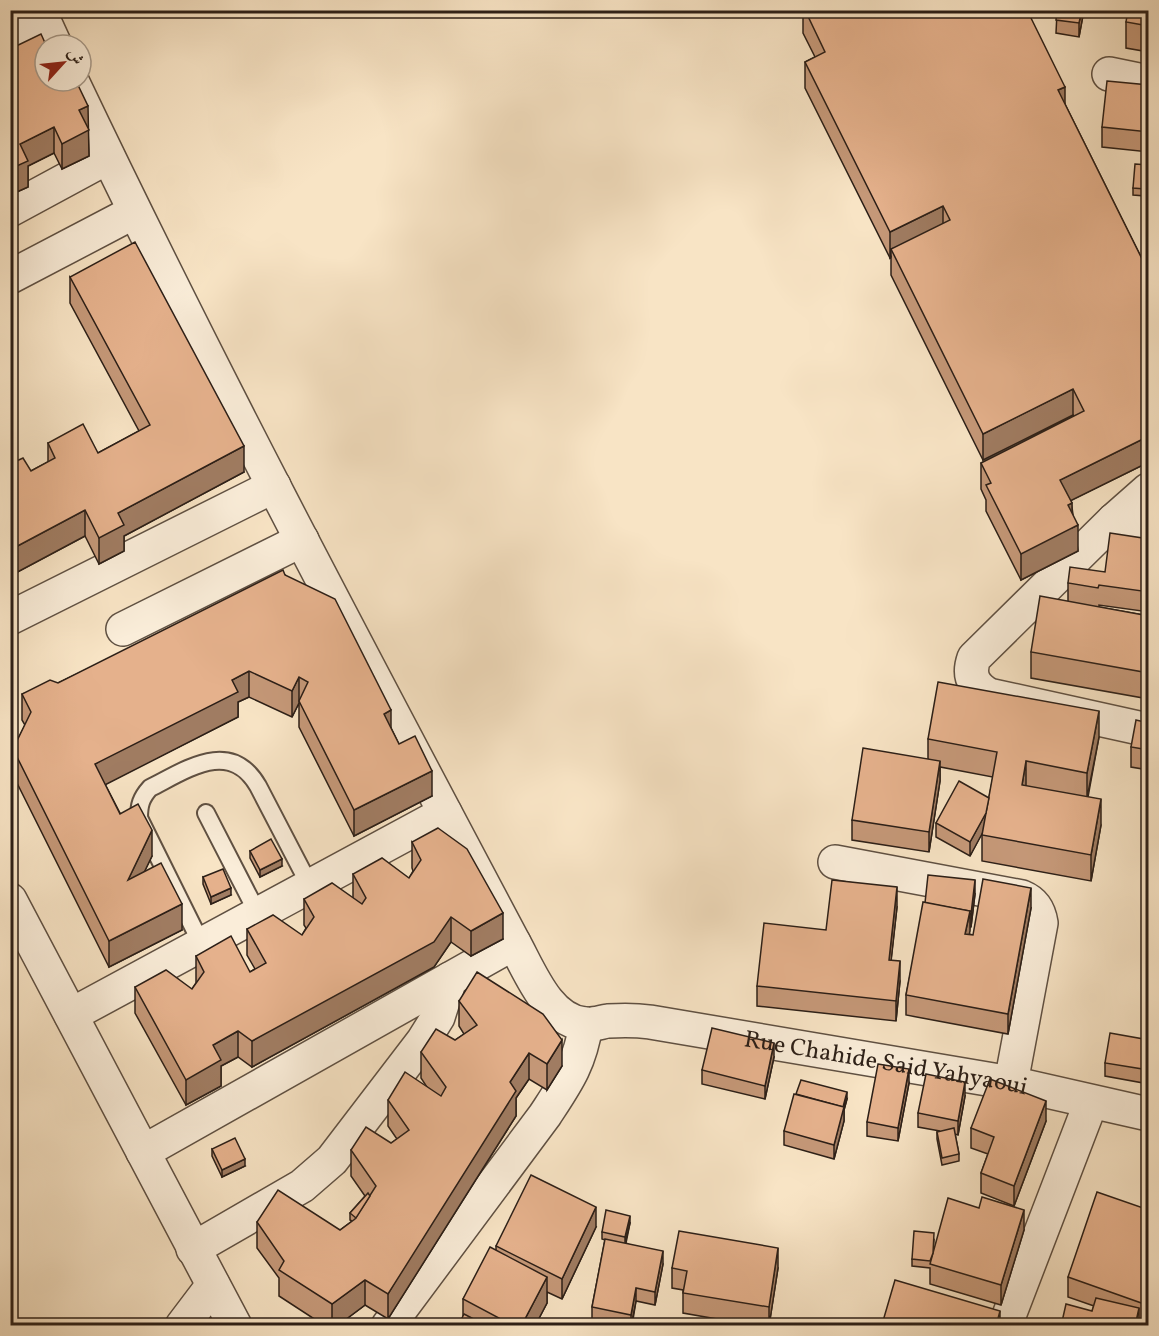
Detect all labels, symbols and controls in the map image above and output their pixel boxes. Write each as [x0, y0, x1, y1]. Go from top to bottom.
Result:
north arrow [33, 33, 93, 93]
text: ش [61, 45, 88, 69]
street label: Rue Chahide Said Yahyaoui [742, 1023, 1031, 1105]

